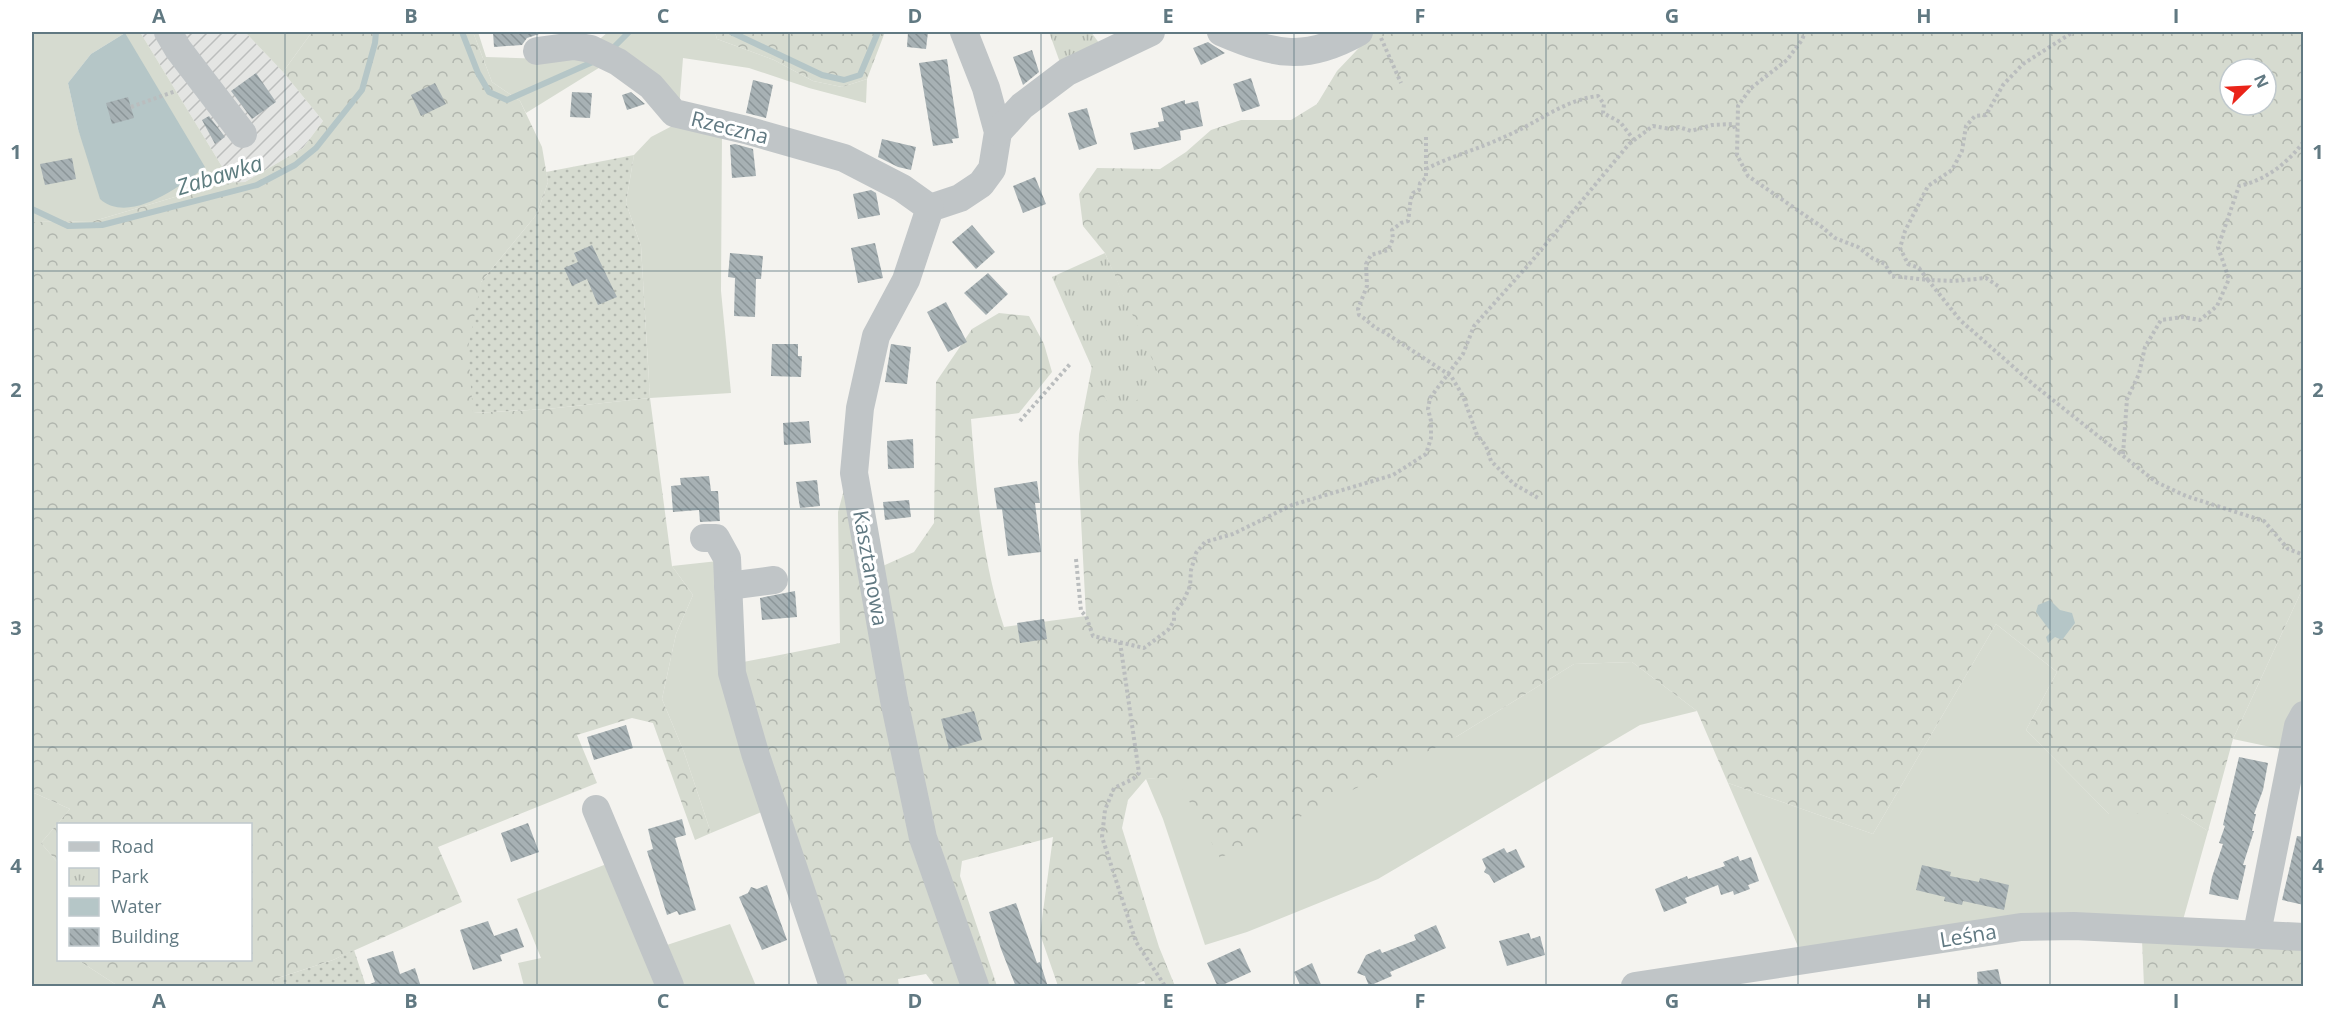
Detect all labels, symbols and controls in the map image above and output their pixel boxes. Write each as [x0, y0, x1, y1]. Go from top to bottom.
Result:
text: A [152, 2, 166, 29]
text: B [404, 2, 418, 29]
text: C [657, 2, 670, 29]
text: D [908, 2, 922, 29]
text: E [1162, 2, 1174, 29]
text: F [1415, 2, 1425, 29]
text: G [1665, 2, 1679, 29]
text: H [1916, 2, 1932, 29]
text: I [2173, 2, 2179, 29]
north arrow [2218, 57, 2278, 117]
text: N [2249, 70, 2274, 91]
street label: Rzeczna [688, 104, 772, 150]
text: 1 [10, 138, 22, 165]
text: 1 [2312, 138, 2324, 165]
water label: Zabawka [171, 147, 266, 202]
text: 2 [10, 376, 22, 403]
text: 2 [2312, 376, 2324, 403]
street label: Kasztanowa [847, 508, 895, 628]
text: 3 [10, 614, 22, 641]
text: 3 [2312, 614, 2324, 641]
legend [57, 823, 252, 961]
text: Road [111, 834, 154, 858]
text: 4 [10, 852, 22, 879]
text: 4 [2312, 852, 2324, 879]
text: Park [111, 864, 149, 888]
text: Water [111, 894, 162, 918]
street label: Leśna [1938, 917, 1998, 953]
text: Building [111, 924, 179, 948]
text: A [152, 987, 166, 1014]
text: B [404, 987, 418, 1014]
text: C [657, 987, 670, 1014]
text: D [908, 987, 922, 1014]
text: E [1162, 987, 1174, 1014]
text: F [1415, 987, 1425, 1014]
text: G [1665, 987, 1679, 1014]
text: H [1916, 987, 1932, 1014]
text: I [2173, 987, 2179, 1014]

